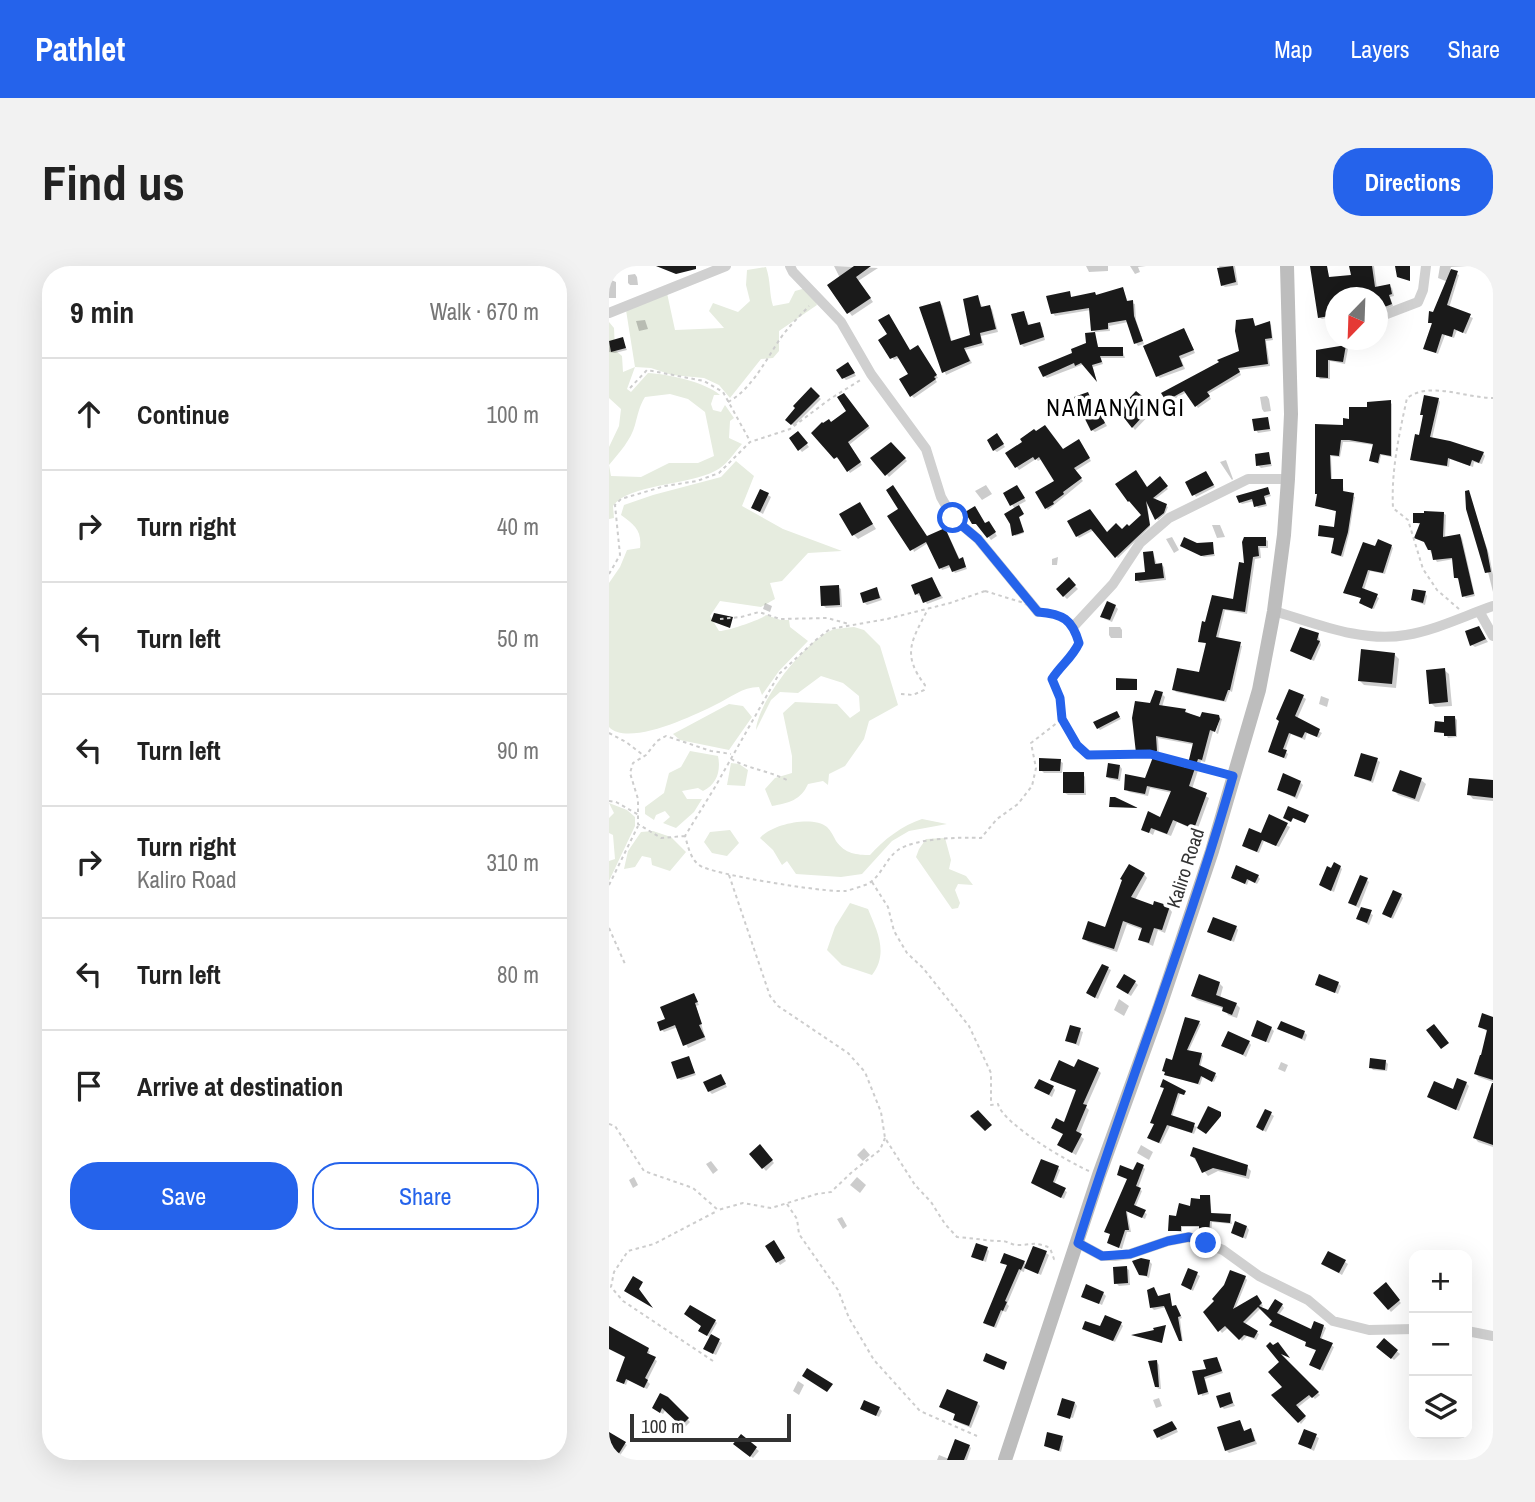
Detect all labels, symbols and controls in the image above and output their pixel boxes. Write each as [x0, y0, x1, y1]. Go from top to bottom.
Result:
text: Pathlet [35, 27, 125, 71]
text: Map [1274, 33, 1312, 65]
text: Layers [1350, 33, 1409, 65]
text: Share [1447, 33, 1500, 65]
button: Directions [1333, 148, 1493, 216]
text: Find us [42, 149, 185, 215]
north arrow [1325, 287, 1388, 350]
text: 9 min [70, 292, 134, 332]
text: Walk · 670 m [430, 296, 539, 327]
district label: NAMANYINGI [1046, 392, 1186, 423]
icon: ahead [70, 395, 108, 433]
text: Continue [137, 397, 229, 432]
text: 100 m [487, 399, 539, 430]
route start [937, 502, 968, 533]
icon: right [70, 507, 108, 545]
text: Turn right [137, 509, 236, 544]
text: 40 m [497, 511, 539, 542]
icon: left [70, 619, 108, 657]
text: Turn left [137, 621, 221, 656]
text: 50 m [497, 623, 539, 654]
icon: left [70, 731, 108, 769]
text: Turn left [137, 733, 221, 768]
text: 90 m [497, 735, 539, 766]
street label: Kaliro Road [1160, 825, 1210, 911]
text: Turn right [137, 829, 236, 864]
icon: right [70, 843, 108, 881]
text: 310 m [487, 847, 539, 878]
text: Kaliro Road [137, 864, 237, 895]
icon: left [70, 955, 108, 993]
text: Turn left [137, 957, 221, 992]
text: 80 m [497, 959, 539, 990]
icon: arrive [70, 1067, 108, 1105]
text: Arrive at destination [137, 1069, 343, 1104]
button: Save [70, 1162, 298, 1230]
button: Share [312, 1162, 539, 1230]
route end [1190, 1227, 1221, 1258]
map controls [1409, 1250, 1472, 1439]
button: + [1409, 1250, 1472, 1313]
button: − [1409, 1313, 1472, 1376]
button: layers [1409, 1376, 1472, 1439]
scale bar [630, 1411, 791, 1443]
text: 100 m [641, 1413, 684, 1439]

